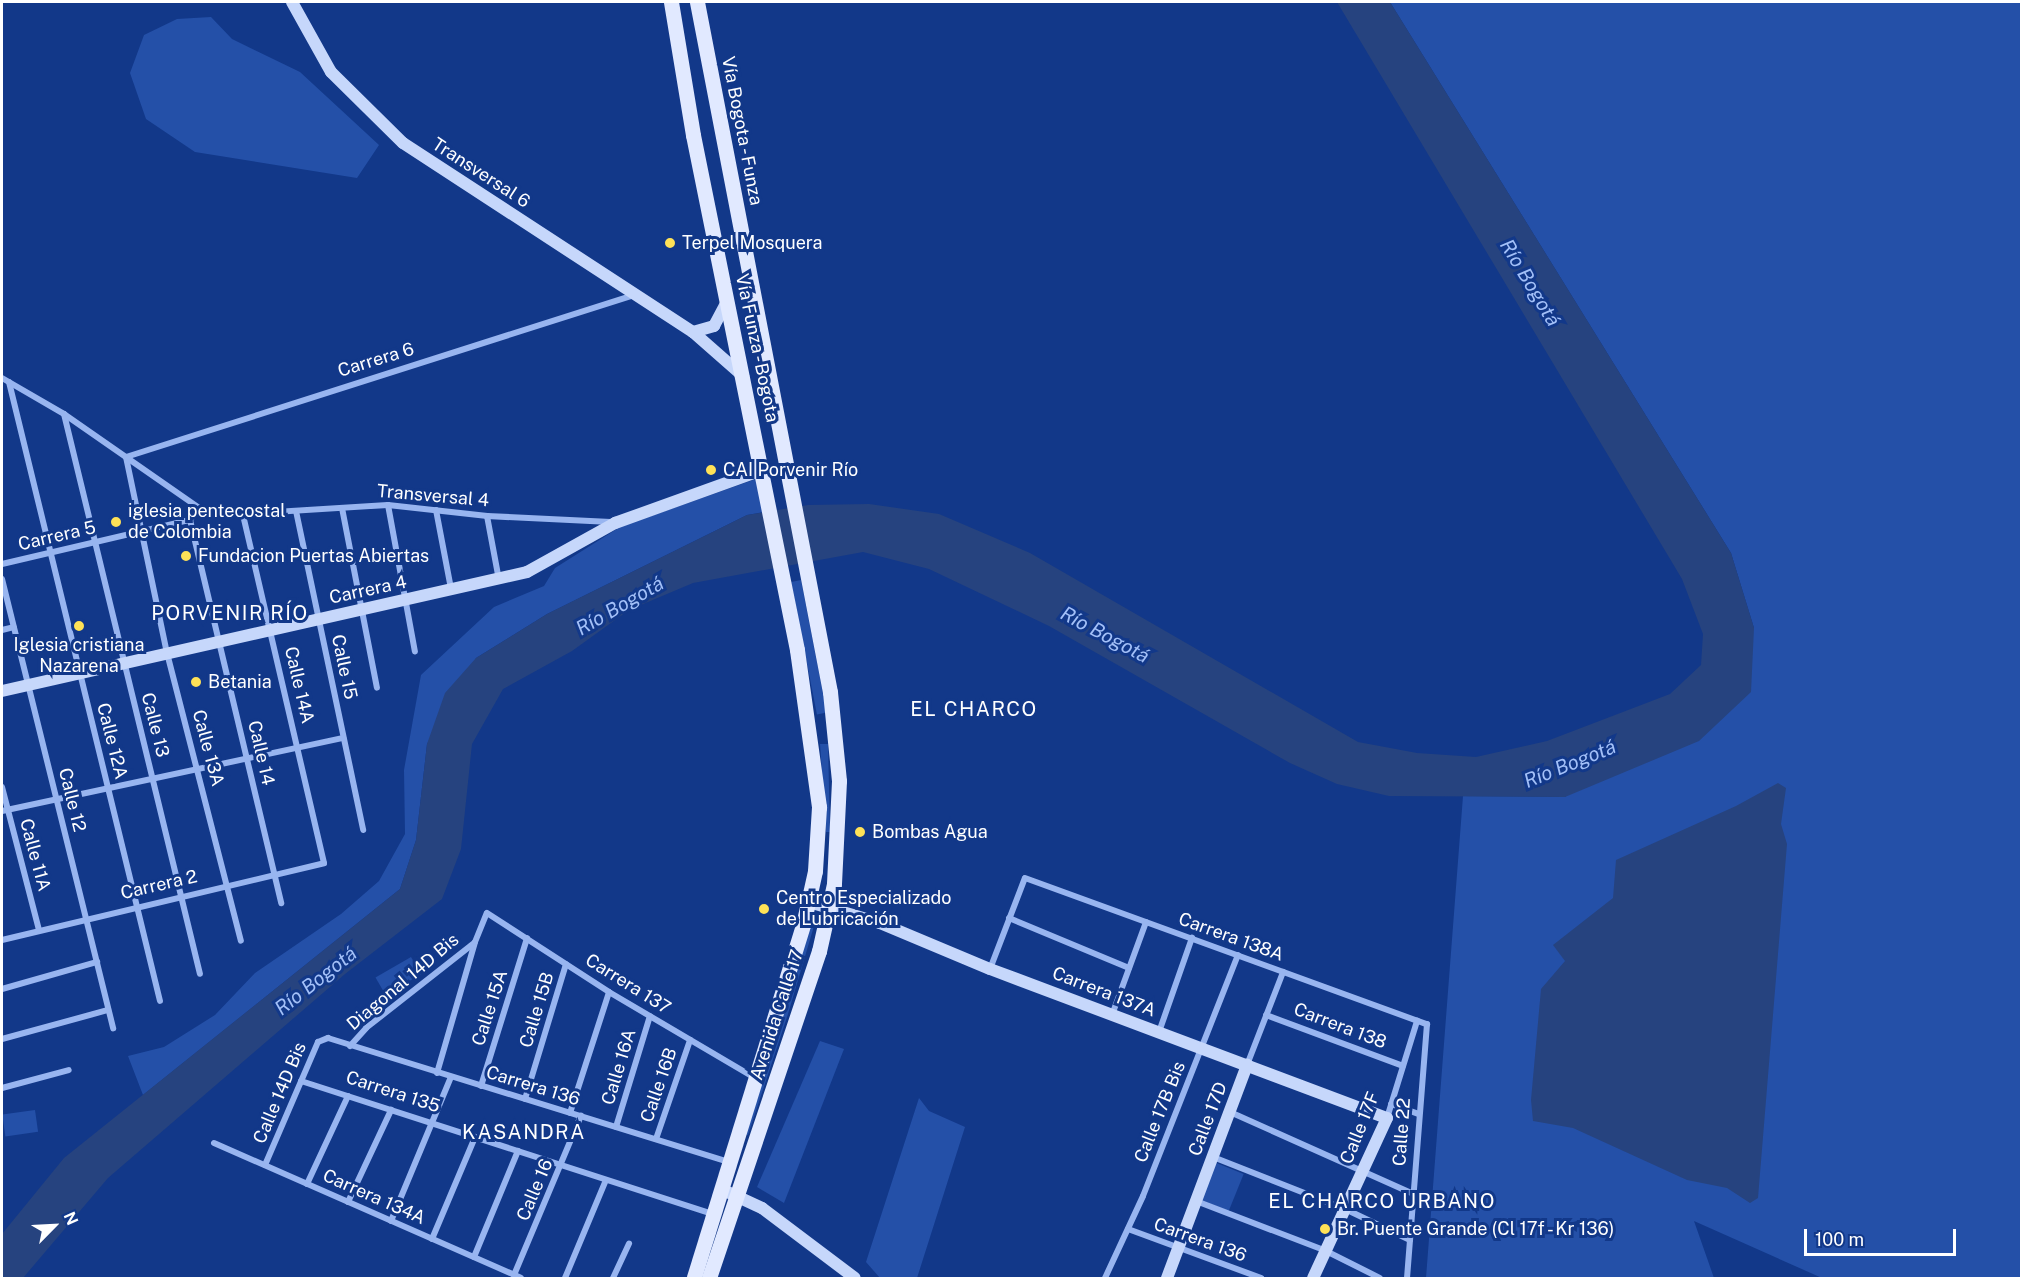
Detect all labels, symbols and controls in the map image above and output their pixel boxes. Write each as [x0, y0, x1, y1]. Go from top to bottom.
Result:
street label: Vía Bogota - Funza [717, 52, 767, 210]
street label: Transversal 6 [428, 133, 534, 213]
place label: Terpel Mosquera [682, 232, 822, 254]
water label: Río Bogotá [1495, 235, 1565, 331]
marker: Terpel Mosquera [663, 236, 677, 250]
street label: Vía Funza - Bogota [730, 269, 784, 427]
street label: Carrera 6 [335, 338, 417, 382]
place label: CAI Porvenir Río [723, 459, 858, 481]
marker: CAI Porvenir Río [704, 463, 718, 477]
street label: Transversal 4 [376, 480, 490, 512]
place label: iglesia pentecostal de Colombia [128, 501, 286, 544]
marker: iglesia pentecostal de Colombia [109, 515, 123, 529]
street label: Carrera 5 [16, 517, 98, 555]
place label: Fundacion Puertas Abiertas [198, 545, 429, 567]
marker: Fundacion Puertas Abiertas [179, 549, 193, 563]
street label: Carrera 4 [327, 571, 409, 609]
water label: Río Bogotá [572, 571, 668, 641]
district label: PORVENIR RÍO [151, 601, 309, 625]
water label: Río Bogotá [1056, 601, 1154, 669]
marker: Iglesia cristiana Nazarena [72, 619, 86, 633]
street label: Calle 15 [327, 633, 361, 701]
place label: Iglesia cristiana Nazarena [14, 635, 144, 678]
street label: Calle 14A [280, 644, 318, 726]
place label: Betania [208, 671, 272, 693]
marker: Betania [189, 675, 203, 689]
street label: Calle 13 [137, 691, 173, 759]
district label: EL CHARCO [910, 697, 1038, 721]
street label: Calle 12A [92, 701, 132, 781]
street label: Calle 13A [187, 707, 229, 789]
street label: Calle 14 [243, 719, 279, 787]
water label: Río Bogotá [1520, 735, 1620, 793]
street label: Calle 12 [54, 766, 90, 834]
street label: Calle 11A [15, 816, 55, 894]
place label: Bombas Agua [872, 821, 988, 843]
marker: Bombas Agua [853, 825, 867, 839]
street label: Carrera 2 [119, 866, 199, 904]
place label: Centro Especializado de Lubricación [776, 888, 952, 930]
marker: Centro Especializado de Lubricación [757, 902, 771, 916]
street label: Carrera 138A [1175, 908, 1287, 966]
street label: Diagonal 14D Bis [343, 929, 463, 1035]
water label: Río Bogotá [270, 941, 362, 1021]
street label: Avenida Calle 17 [746, 947, 808, 1083]
street label: Carrera 137 [581, 949, 675, 1019]
street label: Carrera 137A [1049, 962, 1159, 1022]
street label: Calle 15A [468, 967, 512, 1049]
street label: Calle 15B [515, 970, 559, 1050]
street label: Carrera 138 [1291, 998, 1389, 1054]
street label: Calle 16A [597, 1026, 641, 1108]
street label: Calle 14D Bis [249, 1039, 311, 1147]
street label: Calle 16B [636, 1045, 682, 1125]
street label: Calle 17B Bis [1130, 1058, 1190, 1166]
street label: Carrera 136 [483, 1061, 583, 1111]
street label: Carrera 135 [343, 1067, 443, 1117]
street label: Calle 17D [1184, 1079, 1232, 1159]
street label: Calle 17F [1336, 1089, 1384, 1167]
street label: Calle 22 [1389, 1097, 1415, 1167]
district label: KASANDRA [462, 1120, 586, 1144]
street label: Calle 16 [512, 1156, 558, 1224]
street label: Carrera 134A [319, 1165, 429, 1229]
district label: EL CHARCO URBANO [1268, 1189, 1496, 1213]
north arrow [24, 1196, 84, 1256]
text: N [60, 1209, 82, 1228]
street label: Carrera 136 [1151, 1213, 1249, 1267]
scale bar [1807, 1217, 1958, 1255]
place label: Br. Puente Grande (Cl 17f - Kr 136) [1337, 1218, 1620, 1240]
marker: Br. Puente Grande (Cl 17f - Kr 136) [1318, 1222, 1332, 1236]
text: 100 m [1815, 1229, 1864, 1250]

